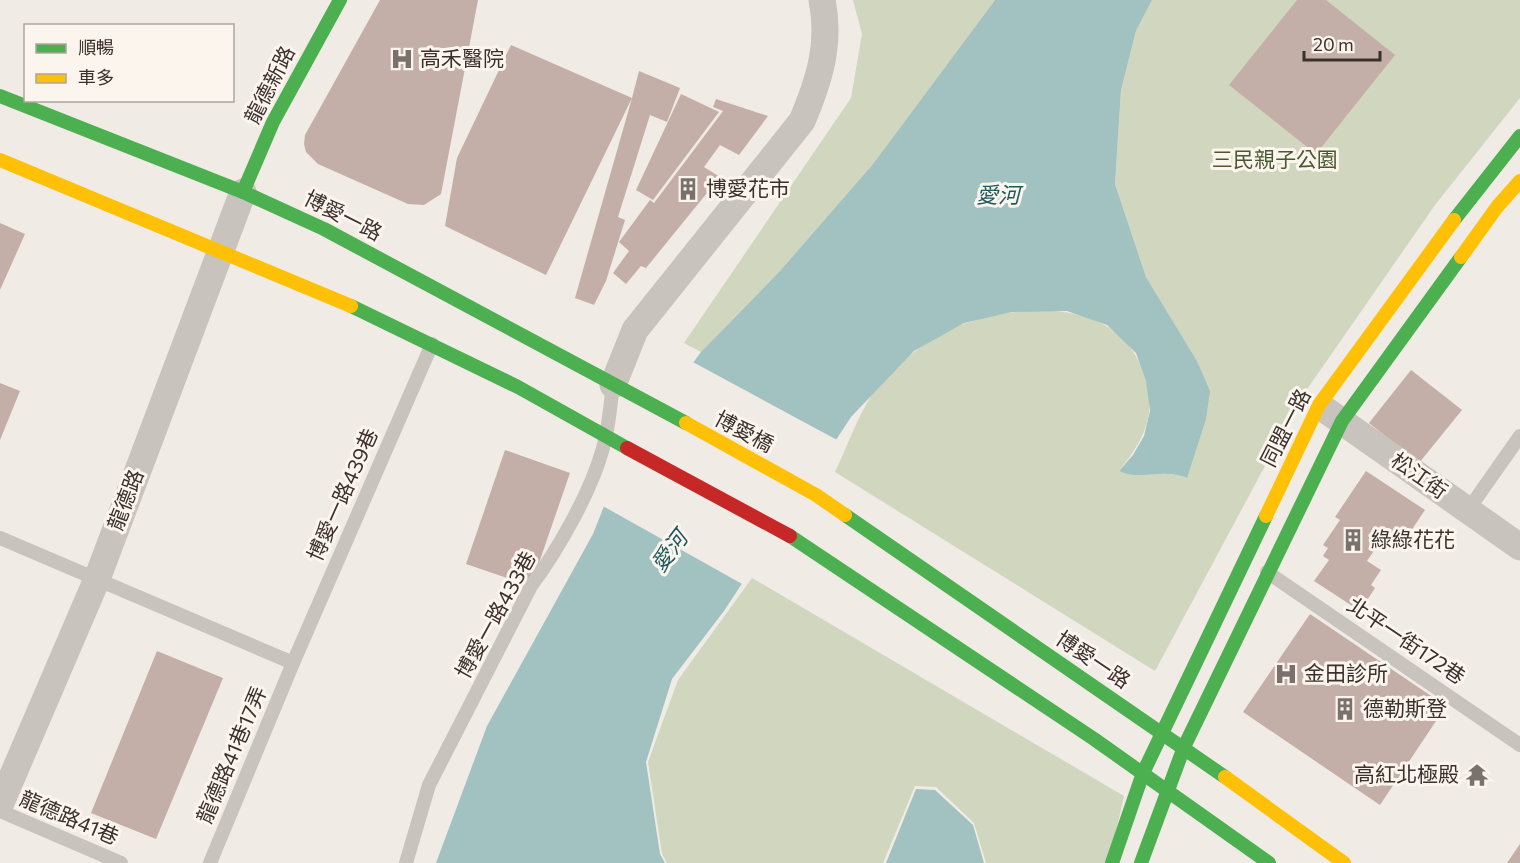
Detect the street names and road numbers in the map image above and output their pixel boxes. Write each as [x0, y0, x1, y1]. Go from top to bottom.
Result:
street label: 龍德新路 [238, 41, 299, 127]
street label: 博愛一路 [301, 184, 387, 245]
street label: 同盟一路 [1254, 384, 1315, 470]
street label: 博愛橋 [711, 405, 778, 457]
street label: 博愛一路439巷 [301, 424, 382, 564]
street label: 松江街 [1387, 446, 1453, 503]
street label: 龍德路 [102, 466, 148, 533]
street label: 博愛一路433巷 [449, 546, 540, 682]
street label: 北平一街172巷 [1343, 591, 1471, 688]
street label: 博愛一路 [1052, 625, 1136, 693]
street label: 龍德路41巷17弄 [191, 682, 271, 827]
street label: 龍德路41巷 [16, 785, 123, 849]

